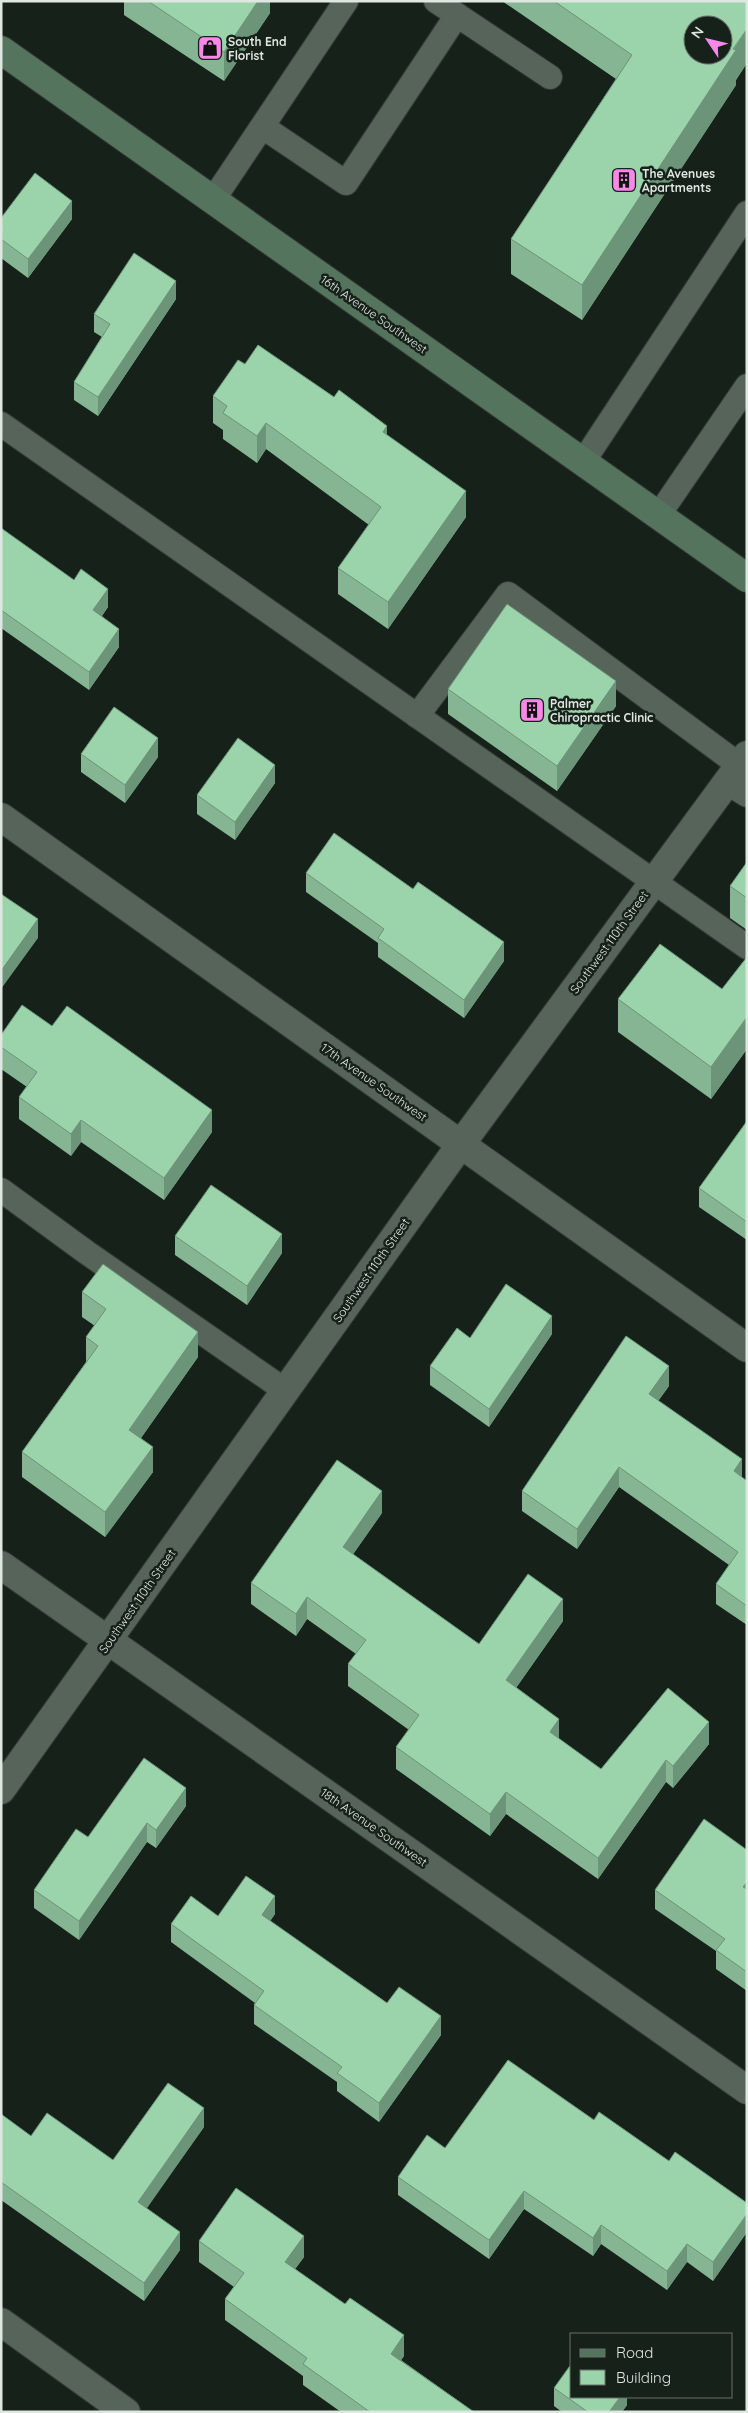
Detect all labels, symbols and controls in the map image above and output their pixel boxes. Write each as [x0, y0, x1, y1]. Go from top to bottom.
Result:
north arrow [683, 15, 733, 65]
text: N [687, 23, 708, 42]
place label: South End Florist [228, 34, 287, 63]
shop icon: South End Florist [197, 35, 223, 61]
place label: The Avenues Apartments [642, 166, 715, 195]
building icon: The Avenues Apartments [611, 167, 637, 193]
street label: 16th Avenue Southwest [318, 272, 430, 356]
place label: Palmer Chiropractic Clinic [550, 696, 653, 725]
building icon: Palmer Chiropractic Clinic [519, 697, 545, 723]
street label: Southwest 110th Street [567, 888, 651, 996]
street label: 17th Avenue Southwest [318, 1040, 430, 1124]
street label: Southwest 110th Street [329, 1215, 413, 1325]
street label: Southwest 110th Street [95, 1546, 179, 1656]
street label: 18th Avenue Southwest [318, 1785, 430, 1869]
legend [570, 2333, 733, 2398]
text: Road [616, 2343, 653, 2362]
text: Building [616, 2368, 671, 2387]

